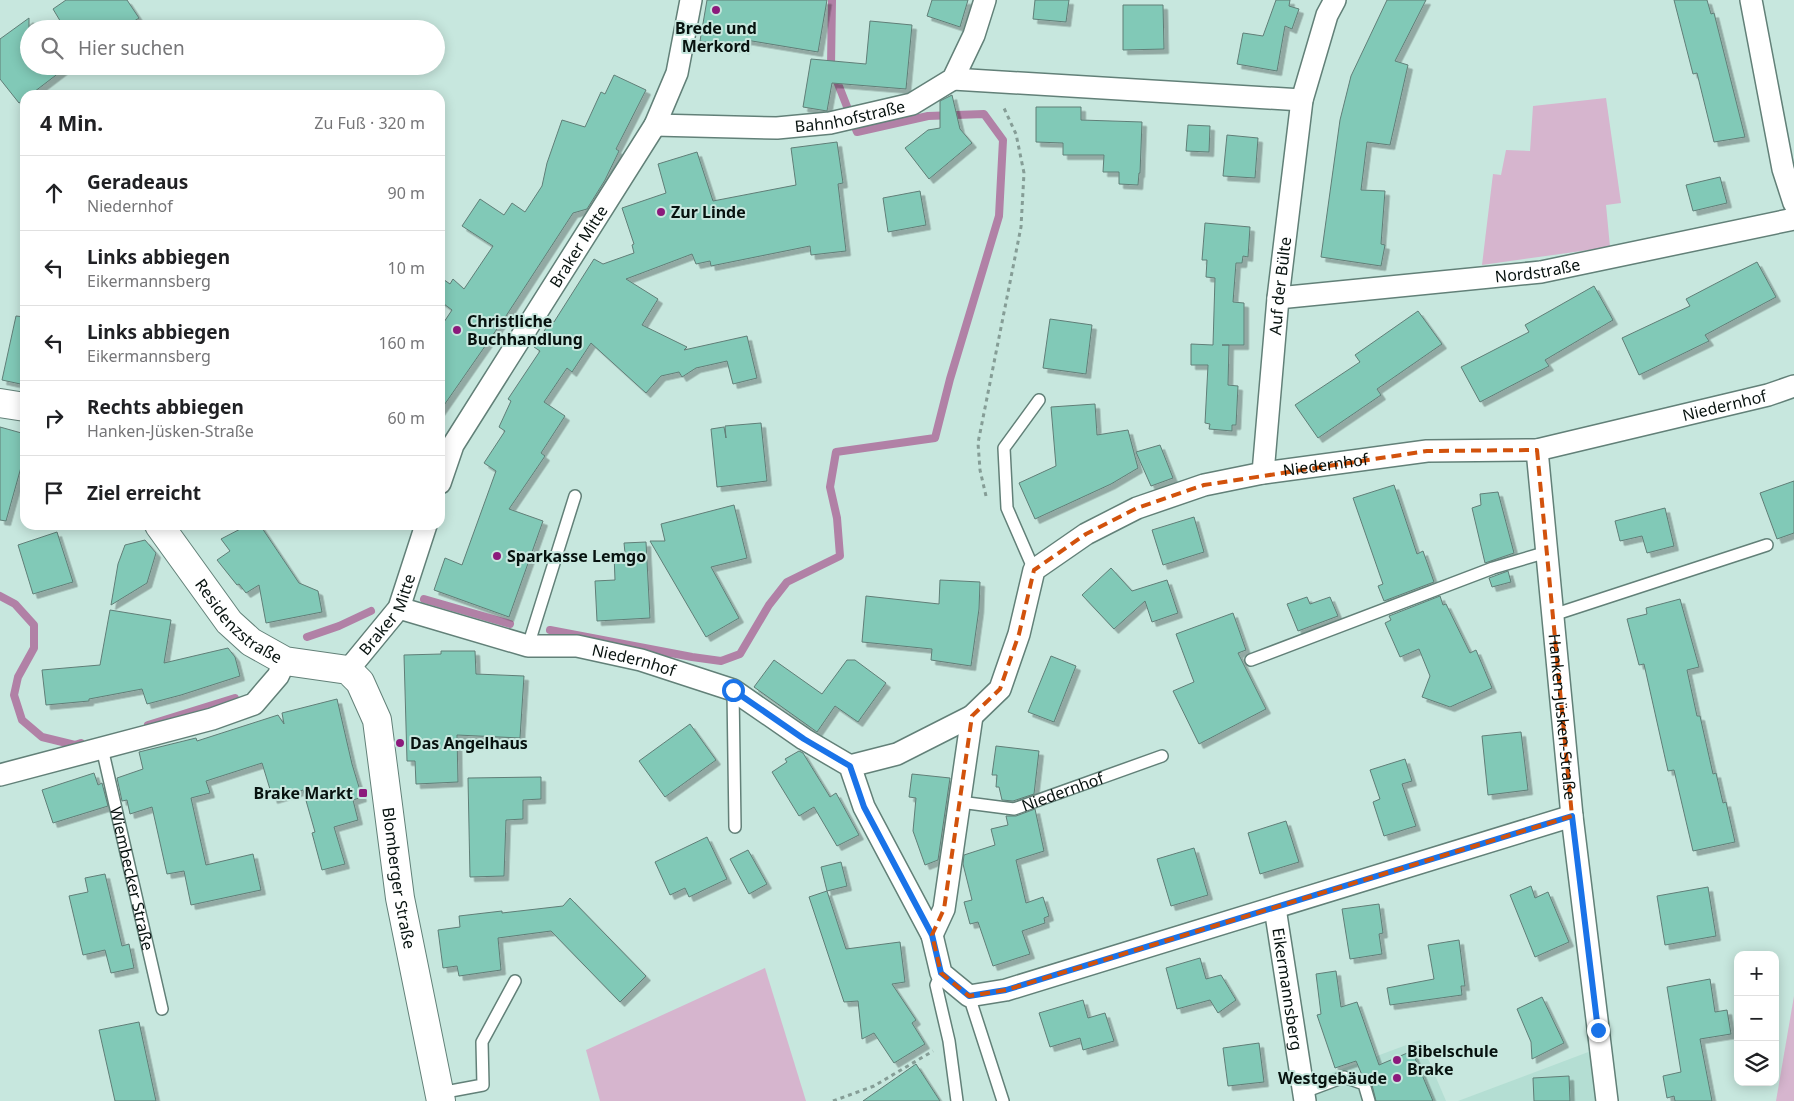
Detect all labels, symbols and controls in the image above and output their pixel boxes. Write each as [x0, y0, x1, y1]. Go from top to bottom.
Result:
marker: Brede und Merkord [710, 4, 722, 16]
place label: Brede und Merkord [675, 17, 757, 57]
search box [20, 20, 445, 75]
icon: search [38, 34, 66, 62]
text: Hier suchen [78, 35, 185, 61]
street label: Bahnhofstraße [794, 95, 907, 137]
text: 4 Min. [40, 109, 103, 137]
text: Zu Fuß · 320 m [314, 112, 425, 134]
text: Geradeaus [87, 169, 188, 195]
icon: ahead [40, 179, 68, 207]
text: 90 m [388, 182, 425, 204]
text: Niedernhof [87, 195, 173, 217]
street label: Braker Mitte [544, 201, 613, 292]
place label: Zur Linde [671, 201, 746, 223]
marker: Zur Linde [655, 206, 667, 218]
street label: Auf der Bülte [1264, 235, 1296, 336]
text: Links abbiegen [87, 244, 230, 270]
street label: Nordstraße [1494, 253, 1582, 287]
icon: left [40, 254, 68, 282]
text: 10 m [388, 257, 425, 279]
text: Eikermannsberg [87, 270, 211, 292]
place label: Christliche Buchhandlung [467, 310, 583, 350]
text: Links abbiegen [87, 319, 230, 345]
marker: Christliche Buchhandlung [451, 324, 463, 336]
icon: left [40, 329, 68, 357]
text: 160 m [378, 332, 425, 354]
text: Eikermannsberg [87, 345, 211, 367]
street label: Niedernhof [1680, 384, 1770, 426]
text: Rechts abbiegen [87, 394, 244, 420]
icon: right [40, 404, 68, 432]
text: 60 m [388, 407, 425, 429]
text: Hanken-Jüsken-Straße [87, 420, 254, 442]
street label: Niedernhof [1282, 448, 1371, 481]
icon: arrive [40, 479, 68, 507]
text: Ziel erreicht [87, 480, 201, 506]
place label: Sparkasse Lemgo [507, 545, 646, 567]
marker: Sparkasse Lemgo [491, 550, 503, 562]
street label: Braker Mitte [354, 571, 420, 660]
street label: Residenzstraße [190, 574, 286, 668]
street label: Hanken-Jüsken-Straße [1544, 633, 1581, 801]
street label: Niedernhof [590, 639, 680, 682]
route start [722, 679, 745, 702]
place label: Das Angelhaus [410, 732, 528, 754]
marker: Das Angelhaus [394, 737, 406, 749]
street label: Niedernhof [1018, 766, 1108, 816]
place label: Brake Markt [254, 782, 353, 804]
marker: Brake Markt [357, 787, 369, 799]
street label: Wiembecker Straße [105, 805, 159, 953]
street label: Blomberger Straße [377, 806, 421, 951]
street label: Eikermannsberg [1267, 926, 1308, 1052]
map controls [1734, 951, 1779, 1086]
button: + [1734, 951, 1779, 996]
button: − [1734, 996, 1779, 1041]
route end [1587, 1019, 1610, 1042]
place label: Bibelschule Brake [1407, 1040, 1498, 1080]
button: layers [1734, 1041, 1779, 1086]
marker: Bibelschule Brake [1391, 1054, 1403, 1066]
place label: Westgebäude [1278, 1067, 1387, 1089]
marker: Westgebäude [1391, 1072, 1403, 1084]

